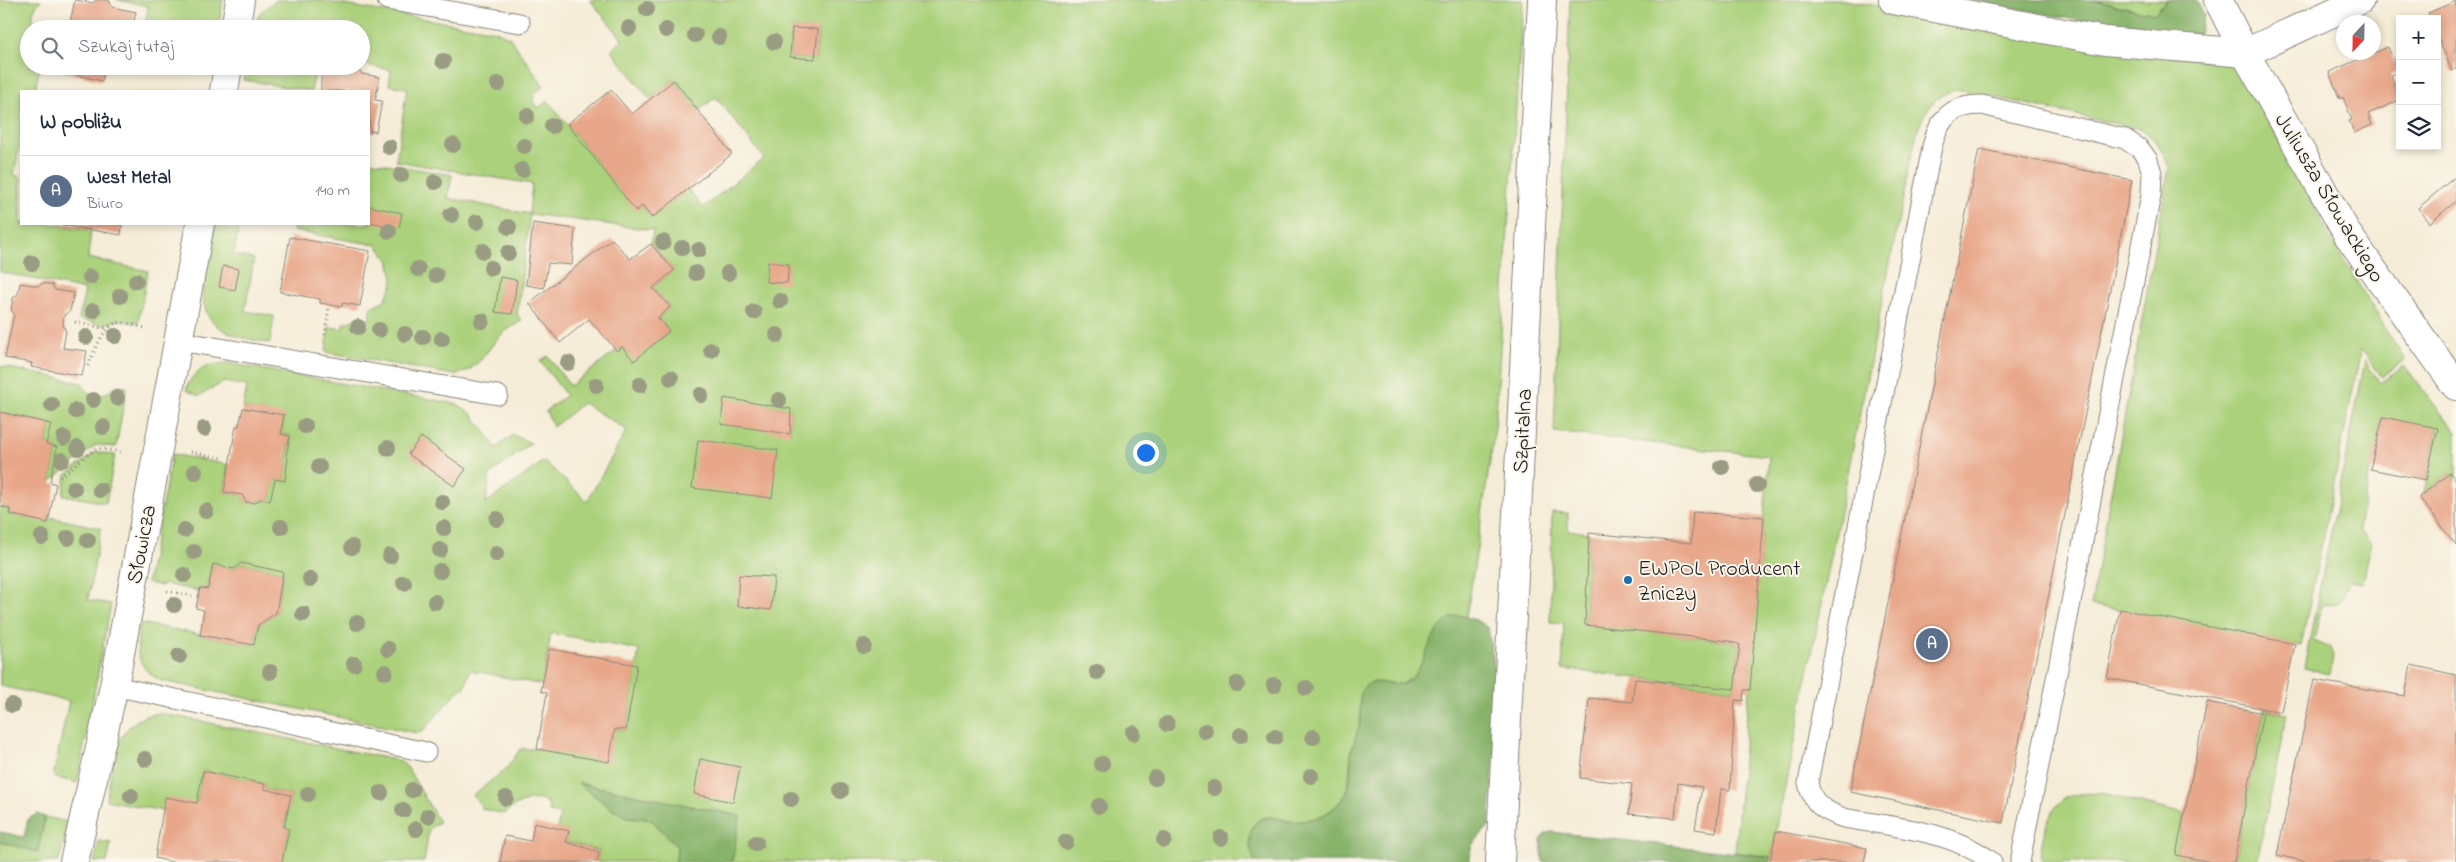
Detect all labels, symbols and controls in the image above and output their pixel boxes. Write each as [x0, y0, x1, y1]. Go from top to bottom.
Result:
north arrow [2336, 15, 2381, 60]
map controls [2396, 15, 2441, 150]
button: + [2396, 15, 2441, 60]
search box [20, 20, 370, 75]
icon: search [38, 34, 66, 62]
text: Szukaj tutaj [78, 34, 174, 61]
button: − [2396, 60, 2441, 105]
button: layers [2396, 105, 2441, 150]
text: W pobliżu [40, 108, 122, 138]
street label: Juliusza Słowackiego [2264, 108, 2392, 290]
text: West Metal [87, 165, 171, 192]
text: A [51, 179, 61, 203]
text: 140 m [315, 179, 350, 203]
text: Biuro [87, 192, 123, 216]
street label: Szpitalna [1506, 388, 1542, 474]
your location [1133, 440, 1159, 466]
street label: Słowicza [120, 502, 166, 587]
place label: EWPOL Producent Zniczy [1638, 554, 1801, 612]
marker: EWPOL Producent Zniczy [1622, 574, 1634, 586]
pin: A [1916, 625, 1948, 663]

